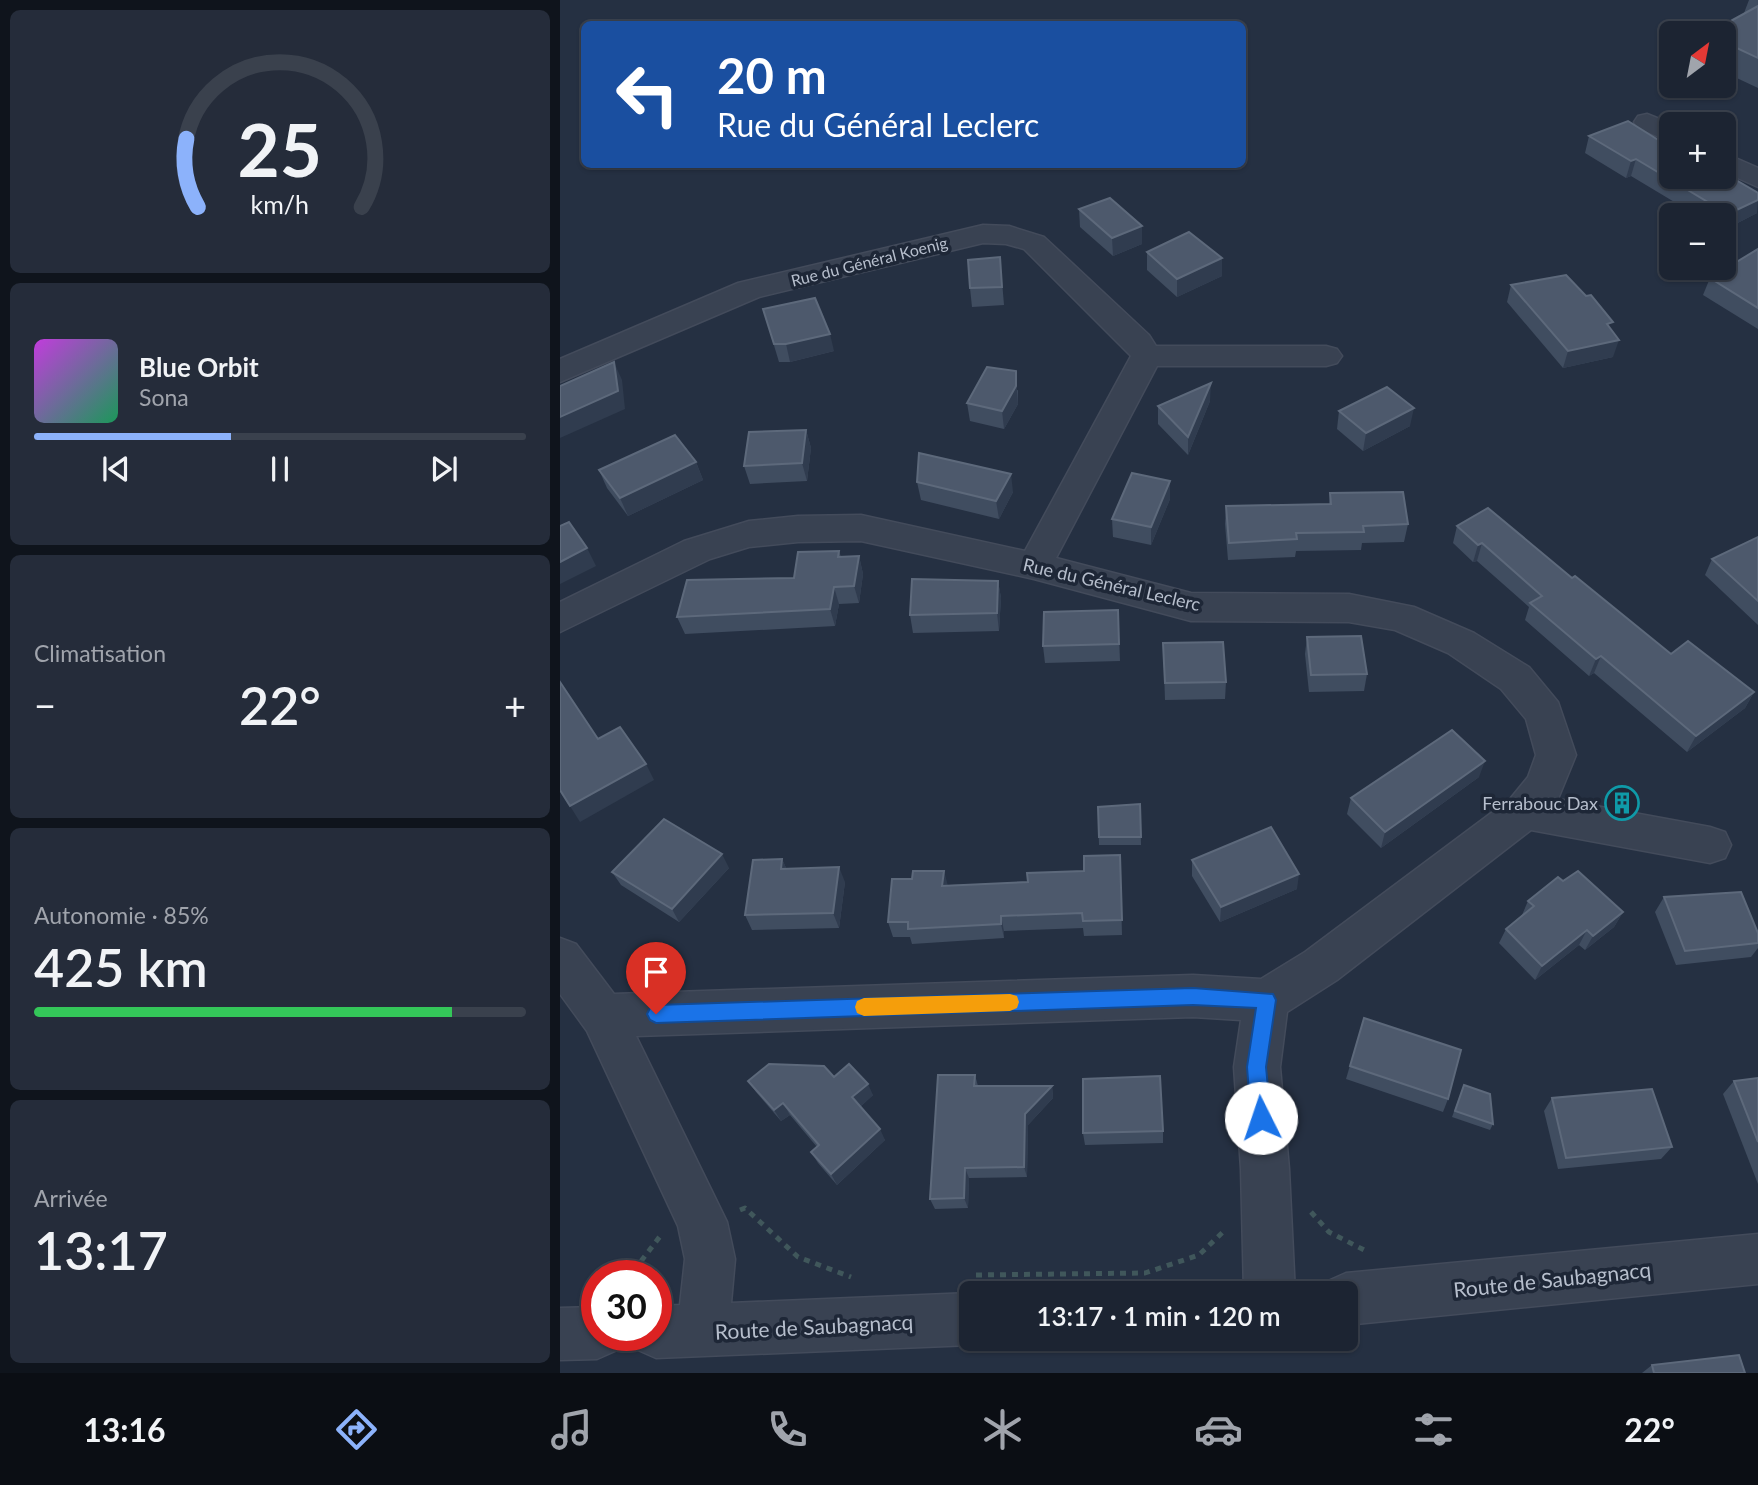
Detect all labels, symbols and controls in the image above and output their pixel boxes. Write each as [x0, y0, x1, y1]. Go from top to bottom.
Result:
north arrow [1659, 21, 1736, 98]
map controls [1659, 21, 1736, 280]
text: 20 m [717, 46, 827, 104]
icon: left [602, 49, 693, 140]
text: Rue du Général Leclerc [717, 105, 1039, 144]
text: 25 [238, 106, 322, 194]
button: + [1659, 112, 1736, 189]
text: km/h [251, 189, 309, 219]
button: − [1659, 203, 1736, 280]
street label: Rue du Général Koenig [789, 232, 949, 290]
text: Blue Orbit [139, 351, 259, 383]
text: Sona [139, 383, 189, 411]
icon: previous [97, 450, 135, 488]
icon: pause [261, 450, 299, 488]
icon: next [425, 450, 463, 488]
street label: Rue du Général Leclerc [1021, 553, 1203, 615]
text: Climatisation [34, 639, 166, 667]
text: 22° [239, 674, 321, 736]
text: − [34, 682, 56, 728]
text: + [504, 682, 526, 728]
building icon: Ferrabouc Dax [1603, 784, 1641, 822]
place label: Ferrabouc Dax [1482, 792, 1598, 814]
text: Autonomie · 85% [34, 901, 209, 929]
text: 425 km [34, 936, 208, 998]
pin [626, 942, 686, 1014]
icon: arrive [637, 953, 675, 991]
position arrow [1224, 1081, 1298, 1155]
text: Arrivée [34, 1184, 108, 1212]
text: 13:17 [34, 1219, 168, 1281]
street label: Route de Saubagnacq [1452, 1256, 1652, 1302]
speed limit sign: 30 [581, 1260, 672, 1351]
text: 13:17 · 1 min · 120 m [1036, 1300, 1281, 1332]
street label: Route de Saubagnacq [714, 1308, 914, 1344]
icon: directions [332, 1405, 381, 1454]
icon: music [547, 1405, 596, 1454]
icon: phone [763, 1405, 812, 1454]
icon: climate [978, 1405, 1027, 1454]
icon: car [1194, 1405, 1243, 1454]
icon: filters [1409, 1405, 1458, 1454]
text: 13:16 [83, 1410, 166, 1449]
text: 22° [1624, 1410, 1675, 1449]

